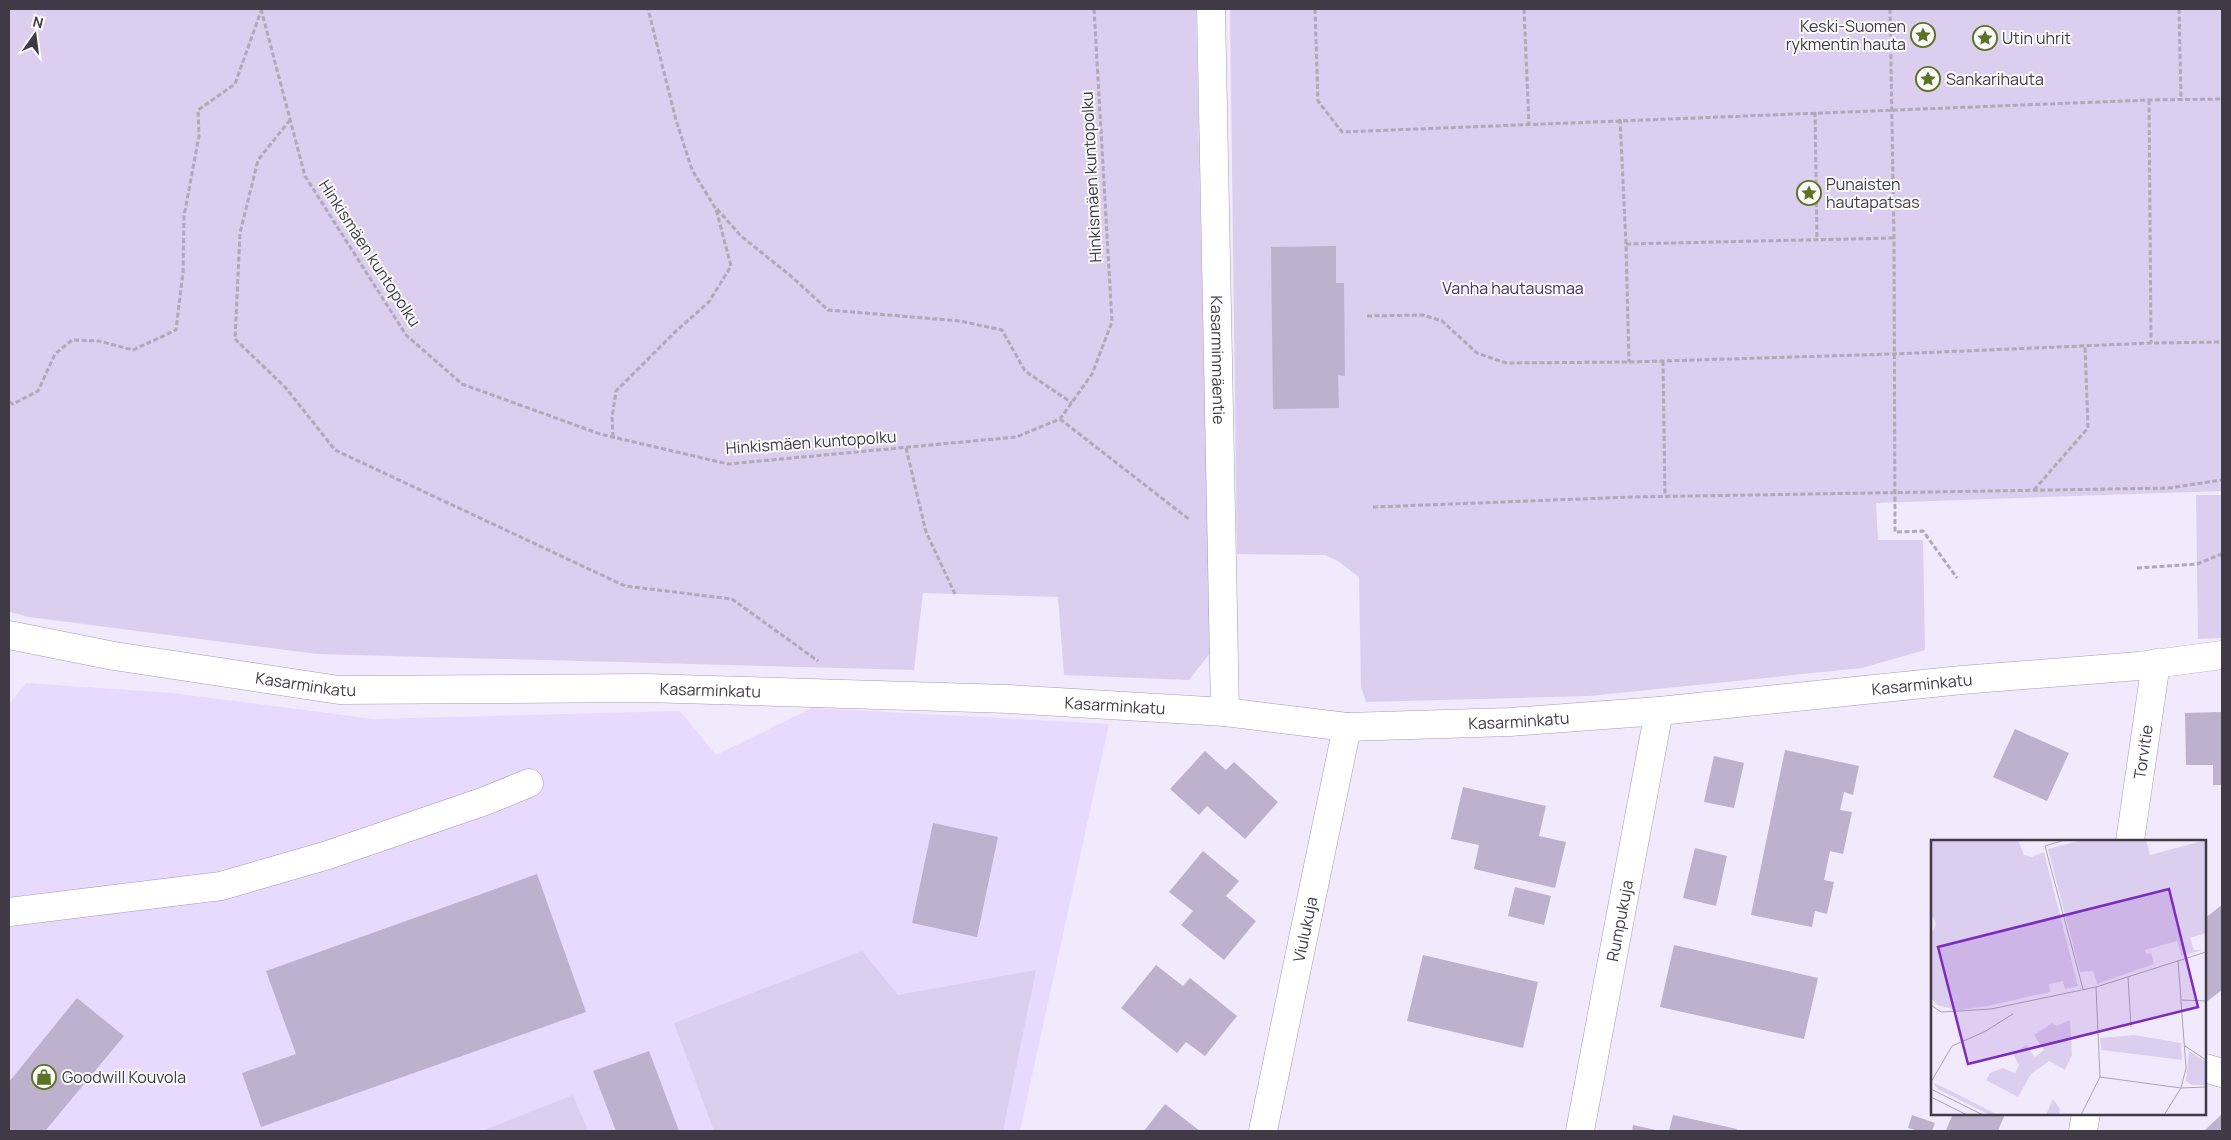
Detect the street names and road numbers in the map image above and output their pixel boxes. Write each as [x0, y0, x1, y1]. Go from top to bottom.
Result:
street label: Hinkismäen kuntopolku [1076, 91, 1106, 263]
street label: Hinkismäen kuntopolku [314, 175, 426, 331]
street label: Kasarminmäentie [1206, 295, 1230, 425]
street label: Hinkismäen kuntopolku [725, 425, 897, 459]
street label: Kasarminkatu [254, 667, 356, 701]
street label: Kasarminkatu [1871, 668, 1973, 700]
street label: Kasarminkatu [659, 677, 761, 702]
street label: Kasarminkatu [1064, 691, 1166, 719]
street label: Kasarminkatu [1468, 707, 1570, 734]
street label: Torvitie [2128, 723, 2158, 781]
street label: Rumpukuja [1601, 878, 1638, 963]
street label: Viulukuja [1287, 895, 1322, 964]

